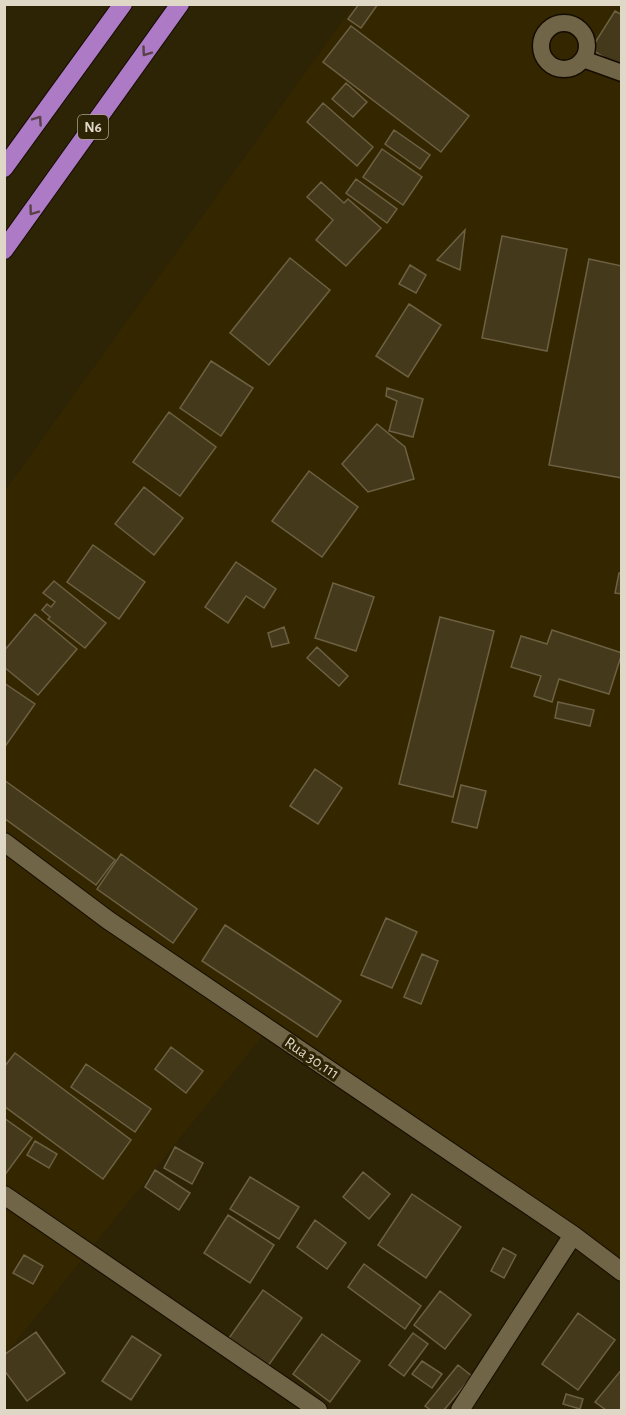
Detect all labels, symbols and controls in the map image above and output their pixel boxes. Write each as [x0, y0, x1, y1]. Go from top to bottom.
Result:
one-way arrow [142, 46, 153, 57]
road number: N6 [78, 115, 108, 139]
one-way arrow [31, 116, 42, 127]
one-way arrow [29, 204, 40, 215]
street label: Rua 30.111 [282, 1034, 342, 1082]

